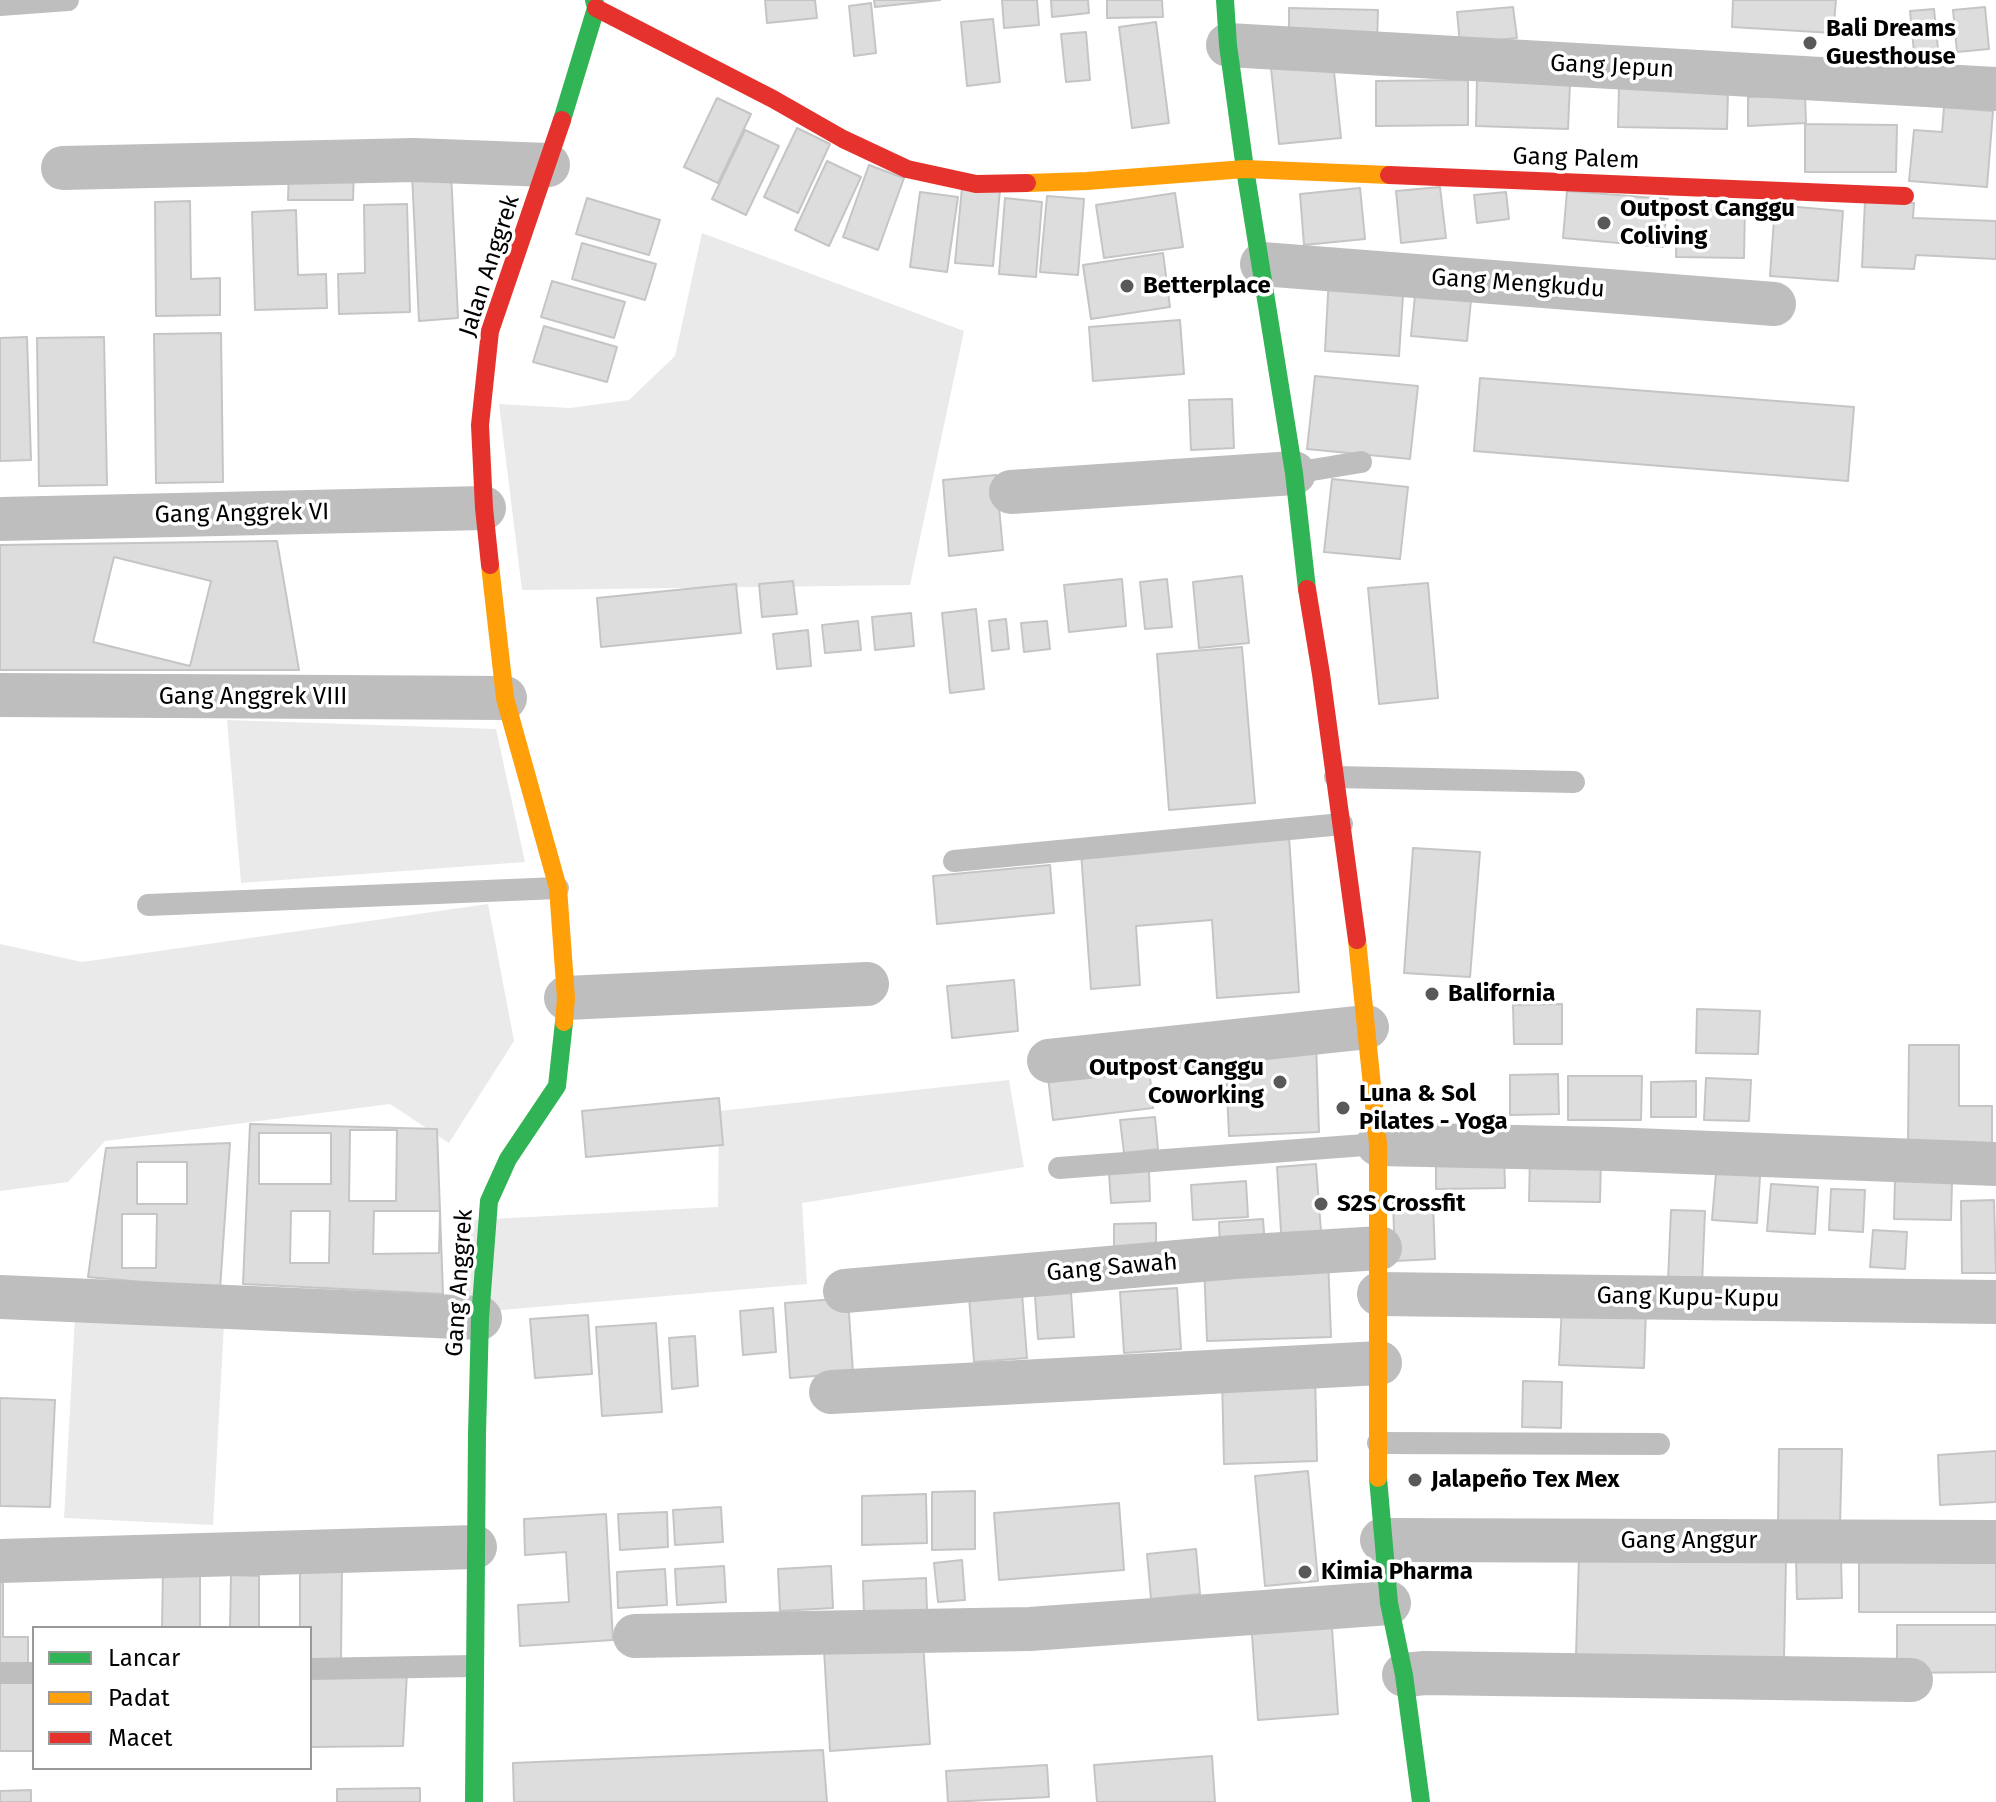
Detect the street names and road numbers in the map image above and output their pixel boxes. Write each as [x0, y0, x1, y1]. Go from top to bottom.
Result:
street label: Gang Jepun [1549, 49, 1675, 85]
street label: Gang Palem [1512, 142, 1640, 176]
street label: Jalan Anggrek [454, 192, 526, 340]
street label: Gang Mengkudu [1430, 264, 1606, 304]
street label: Gang Anggrek VI [154, 498, 330, 530]
street label: Gang Anggrek VIII [159, 683, 347, 711]
street label: Gang Anggrek [440, 1208, 480, 1358]
street label: Gang Sawah [1045, 1248, 1179, 1288]
street label: Gang Kupu-Kupu [1596, 1282, 1780, 1314]
street label: Gang Anggur [1621, 1527, 1757, 1555]

